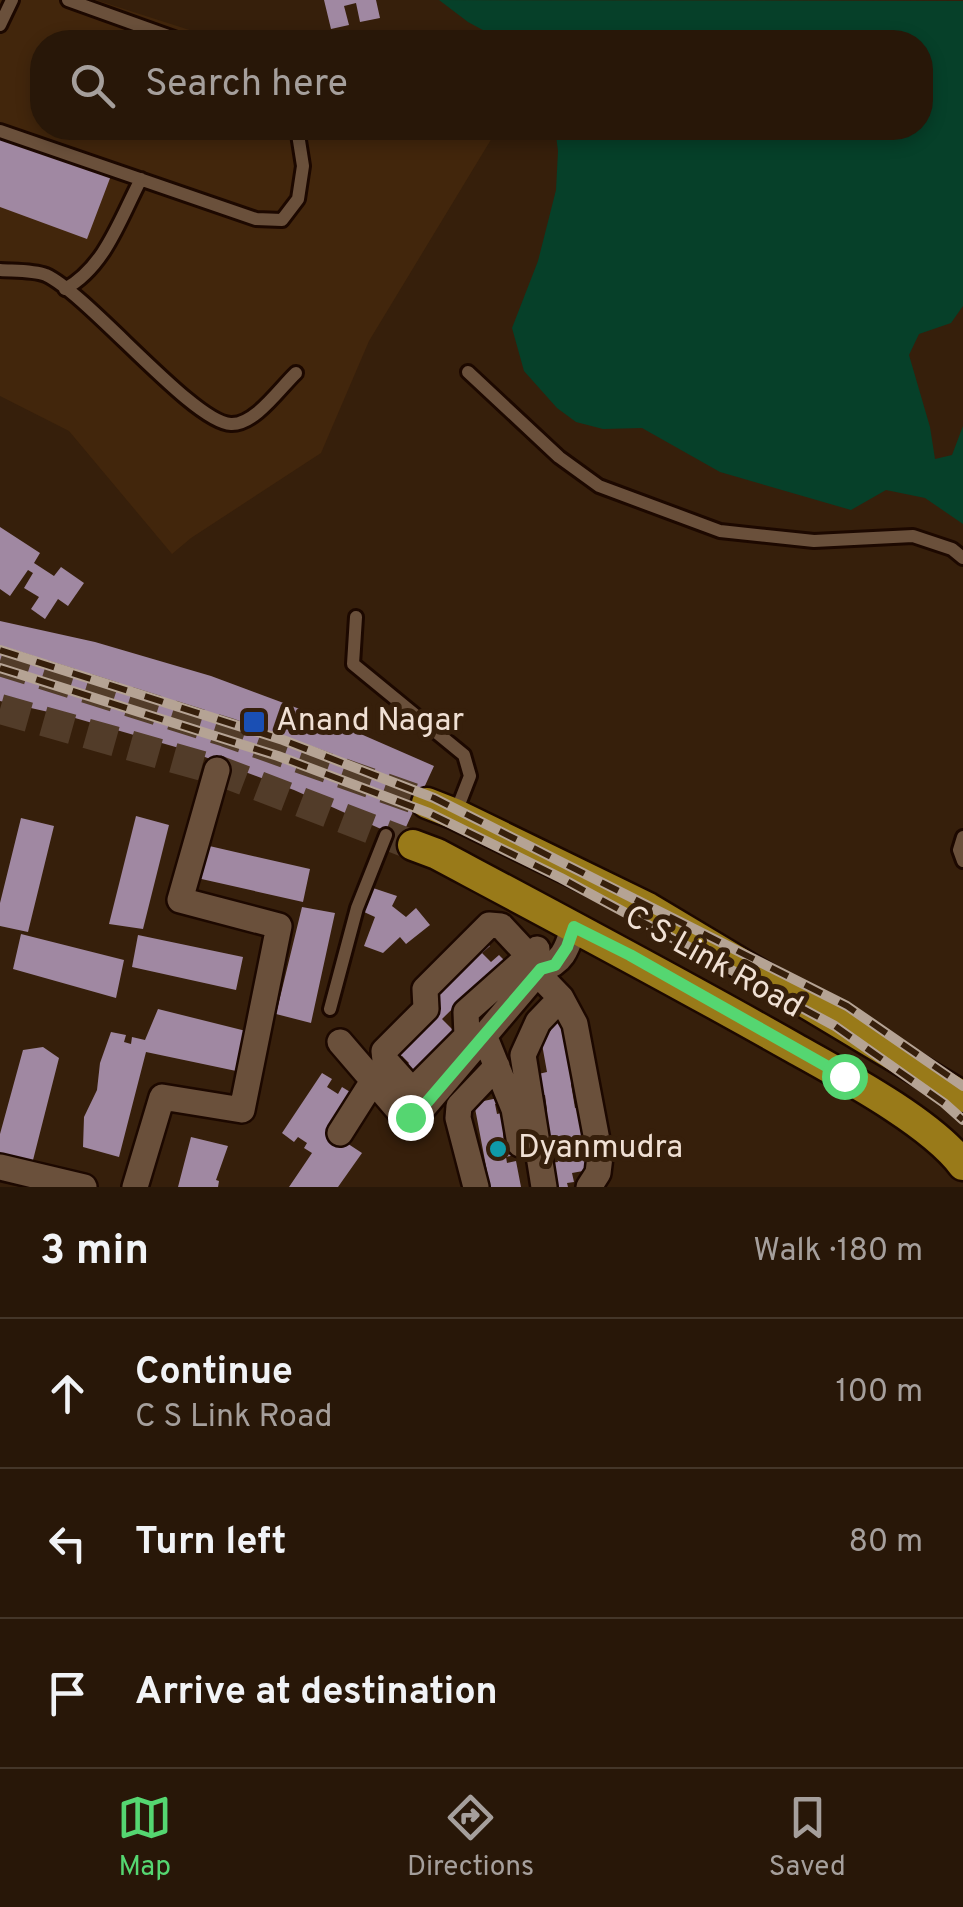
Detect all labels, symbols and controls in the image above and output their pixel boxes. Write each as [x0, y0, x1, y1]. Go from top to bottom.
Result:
search box [30, 30, 933, 140]
icon: search [65, 58, 120, 113]
text: Search here [145, 61, 348, 110]
place label: Anand Nagar [276, 702, 464, 742]
marker: Anand Nagar [241, 709, 267, 735]
street label: C S Link Road [617, 898, 809, 1028]
route start [822, 1054, 868, 1100]
route end [388, 1095, 434, 1141]
place label: Dyanmudra [518, 1129, 683, 1169]
marker: Dyanmudra [487, 1138, 509, 1160]
text: 3 min [40, 1226, 149, 1279]
text: Walk · 180 m [753, 1232, 923, 1272]
text: Continue [135, 1349, 293, 1398]
icon: ahead [40, 1366, 95, 1421]
text: 100 m [836, 1373, 923, 1413]
text: C S Link Road [135, 1398, 333, 1438]
icon: left [40, 1516, 95, 1571]
text: Turn left [135, 1519, 287, 1568]
text: 80 m [849, 1523, 923, 1563]
icon: arrive [40, 1666, 95, 1721]
text: Arrive at destination [135, 1669, 498, 1718]
tab: Map [117, 1790, 172, 1886]
tab: Directions [407, 1790, 534, 1886]
tab: Saved [769, 1790, 846, 1886]

